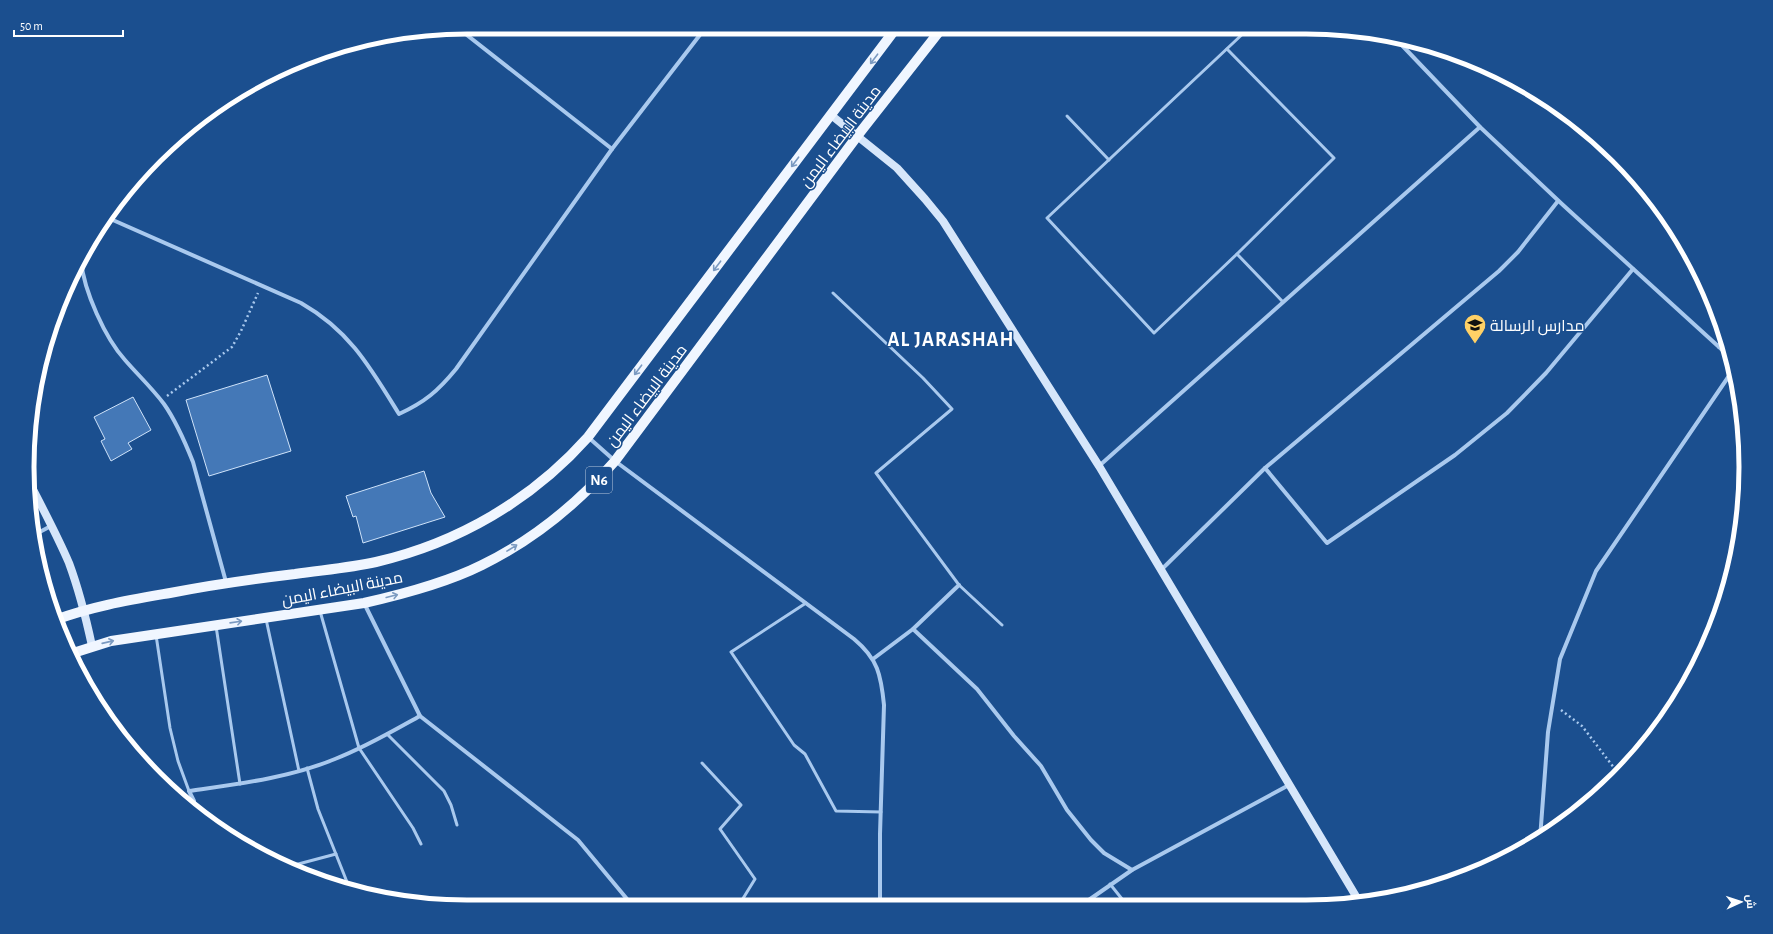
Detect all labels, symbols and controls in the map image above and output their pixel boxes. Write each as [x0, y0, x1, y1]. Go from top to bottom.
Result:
scale bar [14, 12, 123, 38]
text: 50 m [20, 20, 43, 32]
one-way arrow [869, 53, 878, 64]
street label: مدينة البيضاء اليمن [797, 83, 886, 192]
one-way arrow [791, 157, 800, 168]
one-way arrow [713, 260, 721, 271]
school or university icon: مدارس الرسالة [1462, 312, 1488, 345]
place label: مدارس الرسالة [1490, 318, 1584, 336]
district label: AL JARASHAH [888, 330, 1014, 350]
street label: مدينة البيضاء اليمن [603, 342, 692, 451]
one-way arrow [634, 364, 643, 375]
road number: N6 [586, 467, 612, 493]
one-way arrow [506, 544, 517, 552]
street label: مدينة البيضاء اليمن [280, 569, 404, 611]
one-way arrow [385, 592, 398, 600]
one-way arrow [229, 618, 242, 626]
one-way arrow [101, 638, 114, 646]
north arrow [1721, 882, 1761, 922]
text: ش [1744, 894, 1756, 909]

